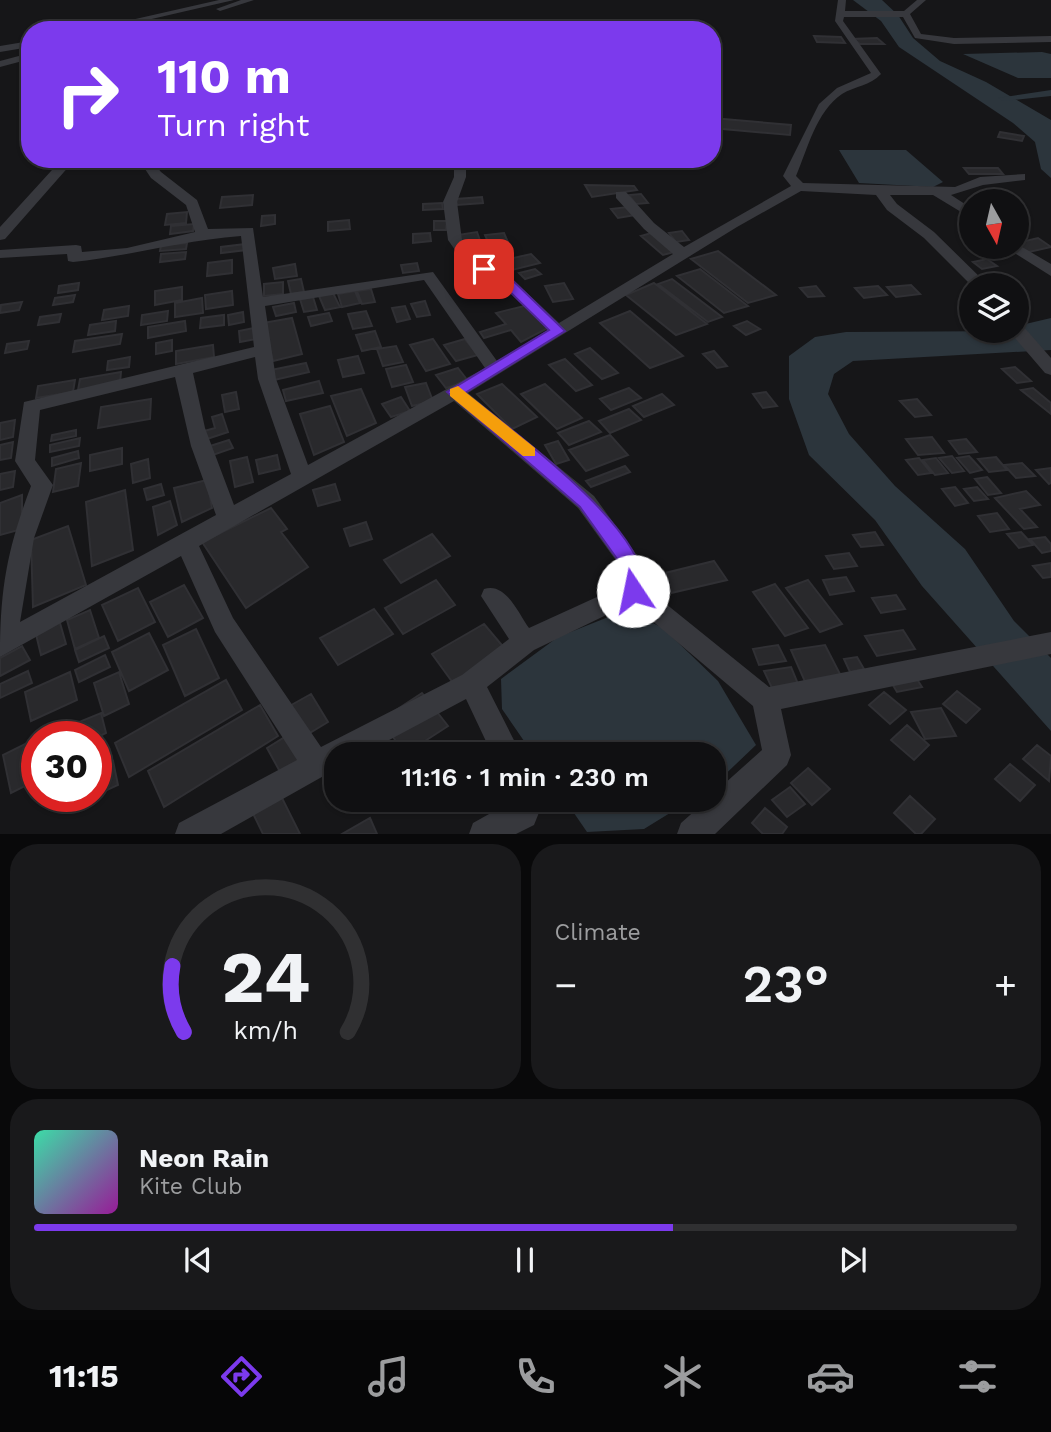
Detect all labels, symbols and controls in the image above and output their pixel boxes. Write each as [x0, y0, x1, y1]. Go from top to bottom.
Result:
text: 110 m [157, 47, 291, 105]
icon: right [42, 49, 133, 140]
text: Turn right [157, 106, 309, 144]
north arrow [959, 189, 1029, 259]
map controls [959, 189, 1029, 343]
pin [454, 239, 514, 299]
icon: arrive [465, 250, 503, 288]
button: layers [959, 273, 1029, 343]
position arrow [596, 554, 670, 628]
speed limit sign: 30 [21, 721, 112, 812]
text: 11:16 · 1 min · 230 m [401, 762, 649, 792]
text: Climate [555, 919, 641, 946]
text: 24 [220, 935, 310, 1021]
text: 23° [743, 954, 829, 1015]
text: − [555, 963, 577, 1007]
text: + [994, 963, 1017, 1007]
text: km/h [233, 1016, 297, 1045]
text: Neon Rain [139, 1143, 269, 1173]
text: Kite Club [139, 1173, 242, 1200]
icon: previous [179, 1241, 217, 1279]
icon: pause [506, 1241, 544, 1279]
icon: next [834, 1241, 872, 1279]
icon: directions [217, 1352, 266, 1401]
icon: music [364, 1352, 413, 1401]
icon: phone [511, 1352, 560, 1401]
icon: climate [658, 1352, 707, 1401]
icon: car [806, 1352, 855, 1401]
icon: filters [953, 1352, 1002, 1401]
text: 11:15 [49, 1357, 119, 1395]

